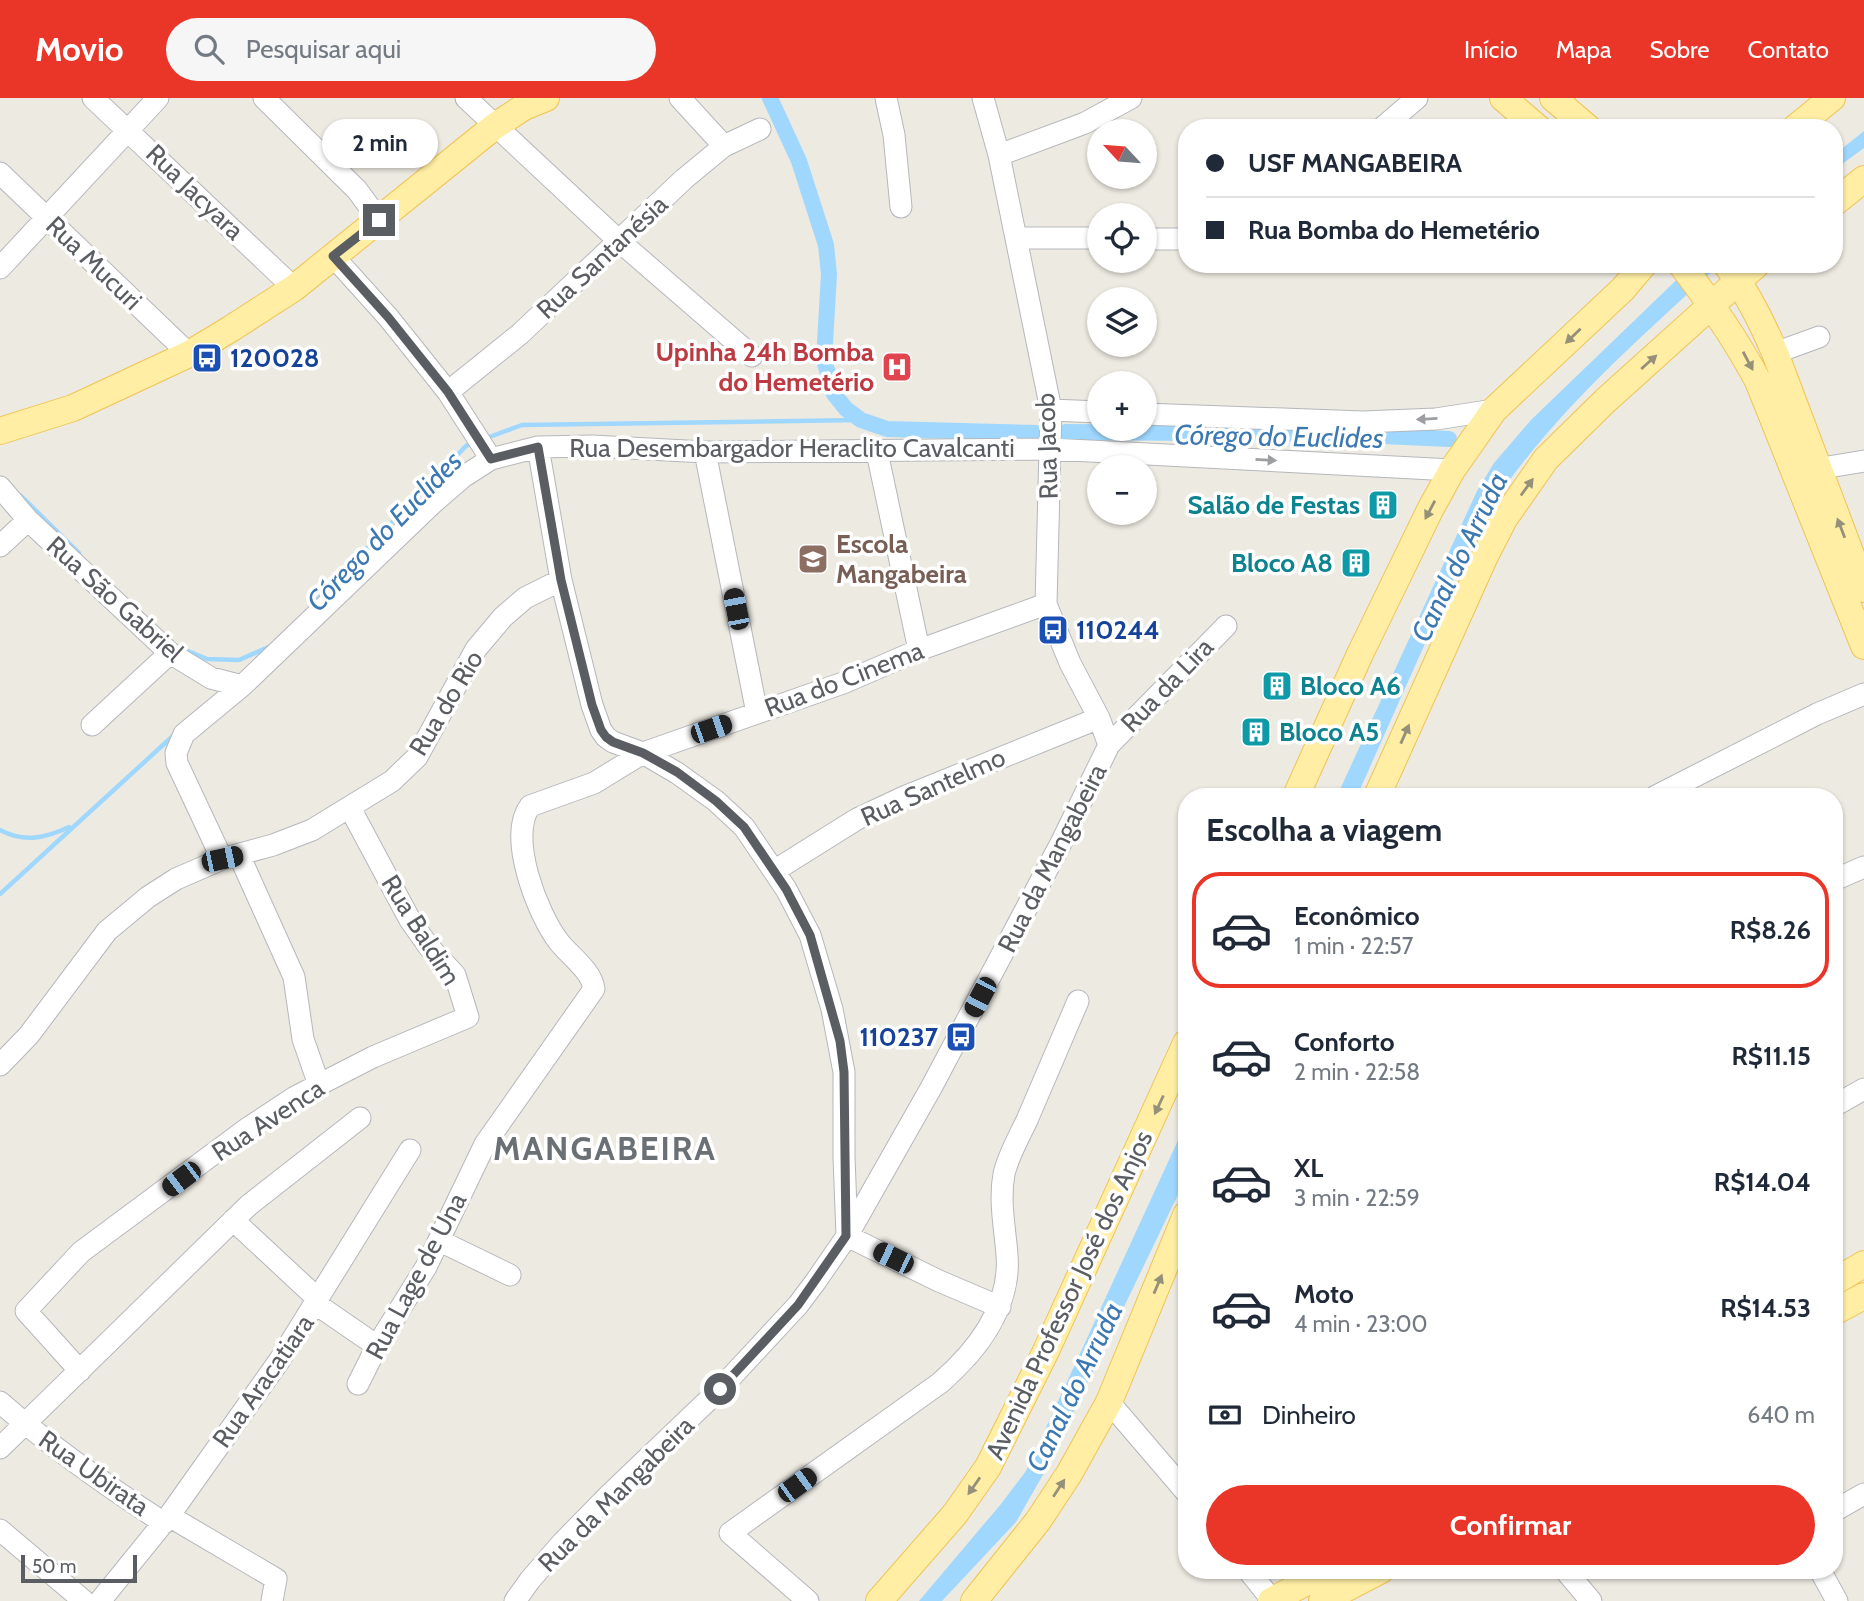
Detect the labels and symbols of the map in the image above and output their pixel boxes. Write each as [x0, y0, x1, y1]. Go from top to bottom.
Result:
callout: 2 min [321, 118, 437, 167]
north arrow [1087, 119, 1157, 189]
street label: Rua Jacyara [139, 137, 251, 247]
street label: Rua Santanésia [530, 188, 674, 326]
route end [363, 204, 395, 236]
street label: Rua Mucuri [39, 209, 149, 317]
one-way arrow [1565, 327, 1582, 344]
place label: Upinha 24h Bomba do Hemetério [656, 336, 874, 398]
bus stop icon: 120028 [190, 341, 224, 375]
place label: 120028 [230, 342, 320, 374]
hospital icon: Upinha 24h Bomba do Hemetério [880, 350, 914, 384]
one-way arrow [1742, 351, 1753, 371]
one-way arrow [1640, 354, 1658, 370]
street label: Rua Jacob [1029, 392, 1065, 500]
one-way arrow [1416, 414, 1438, 425]
water label: Córego do Euclides [1174, 417, 1384, 455]
street label: Rua Desembargador Heraclito Cavalcanti [569, 432, 1015, 464]
water label: Córego do Euclides [299, 444, 469, 618]
one-way arrow [1255, 455, 1277, 466]
water label: Canal do Arruda [1403, 467, 1515, 647]
one-way arrow [1520, 478, 1534, 496]
building icon: Salão de Festas [1366, 488, 1400, 522]
place label: Salão de Festas [1187, 489, 1360, 521]
one-way arrow [1425, 500, 1436, 520]
one-way arrow [1835, 518, 1846, 539]
place label: Escola Mangabeira [836, 528, 967, 590]
street label: Rua São Gabriel [40, 529, 190, 669]
school or university icon: Escola Mangabeira [796, 542, 830, 576]
building icon: Bloco A8 [1339, 546, 1373, 580]
place label: Bloco A8 [1231, 547, 1333, 579]
car [722, 586, 751, 632]
bus stop icon: 110244 [1036, 613, 1070, 647]
place label: 110244 [1076, 614, 1160, 646]
street label: Rua da Lira [1114, 631, 1220, 739]
street label: Rua do Cinema [760, 634, 928, 724]
street label: Rua do Rio [402, 645, 490, 761]
building icon: Bloco A6 [1260, 669, 1294, 703]
place label: Bloco A6 [1300, 670, 1401, 702]
car [688, 712, 735, 746]
building icon: Bloco A5 [1239, 715, 1273, 749]
place label: Bloco A5 [1279, 716, 1379, 748]
one-way arrow [1399, 724, 1411, 744]
street label: Rua Santelmo [856, 741, 1010, 833]
street label: Rua da Mangabeira [991, 758, 1114, 958]
car [200, 844, 245, 874]
street label: Rua Baldim [375, 869, 467, 991]
car [961, 974, 1000, 1020]
bus stop icon: 110237 [944, 1020, 978, 1054]
place label: 110237 [859, 1021, 939, 1053]
street label: Rua Avenca [206, 1072, 330, 1168]
one-way arrow [1153, 1095, 1164, 1115]
street label: Avenida Professor José dos Anjos [979, 1125, 1159, 1464]
district label: MANGABEIRA [493, 1128, 717, 1168]
car [158, 1158, 205, 1200]
street label: Rua Lage de Una [359, 1187, 474, 1365]
car [870, 1239, 917, 1277]
one-way arrow [1152, 1273, 1163, 1294]
water label: Canal do Arruda [1018, 1297, 1130, 1477]
street label: Rua Aracatiara [205, 1308, 321, 1454]
route start [704, 1373, 736, 1405]
street label: Rua da Mangabeira [531, 1409, 701, 1579]
street label: Rua Ubirata [33, 1423, 156, 1523]
car [774, 1464, 821, 1506]
one-way arrow [967, 1477, 981, 1495]
one-way arrow [1053, 1479, 1066, 1498]
scale bar [21, 1552, 136, 1584]

